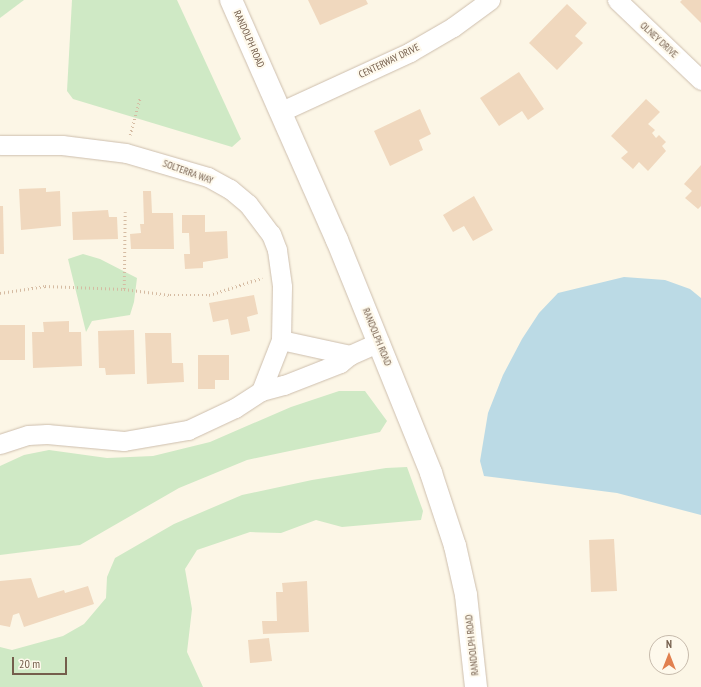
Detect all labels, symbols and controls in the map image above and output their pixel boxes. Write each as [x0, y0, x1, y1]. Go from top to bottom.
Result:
street label: RANDOLPH ROAD [231, 9, 267, 69]
street label: OLNEY DRIVE [638, 19, 680, 61]
street label: CENTERWAY DRIVE [357, 41, 421, 81]
street label: SOLTERRA WAY [161, 157, 215, 187]
street label: RANDOLPH ROAD [360, 306, 394, 368]
street label: RANDOLPH ROAD [463, 614, 481, 676]
north arrow [649, 635, 689, 675]
text: N [666, 637, 672, 651]
scale bar [14, 649, 69, 675]
text: 20 m [19, 656, 40, 671]

